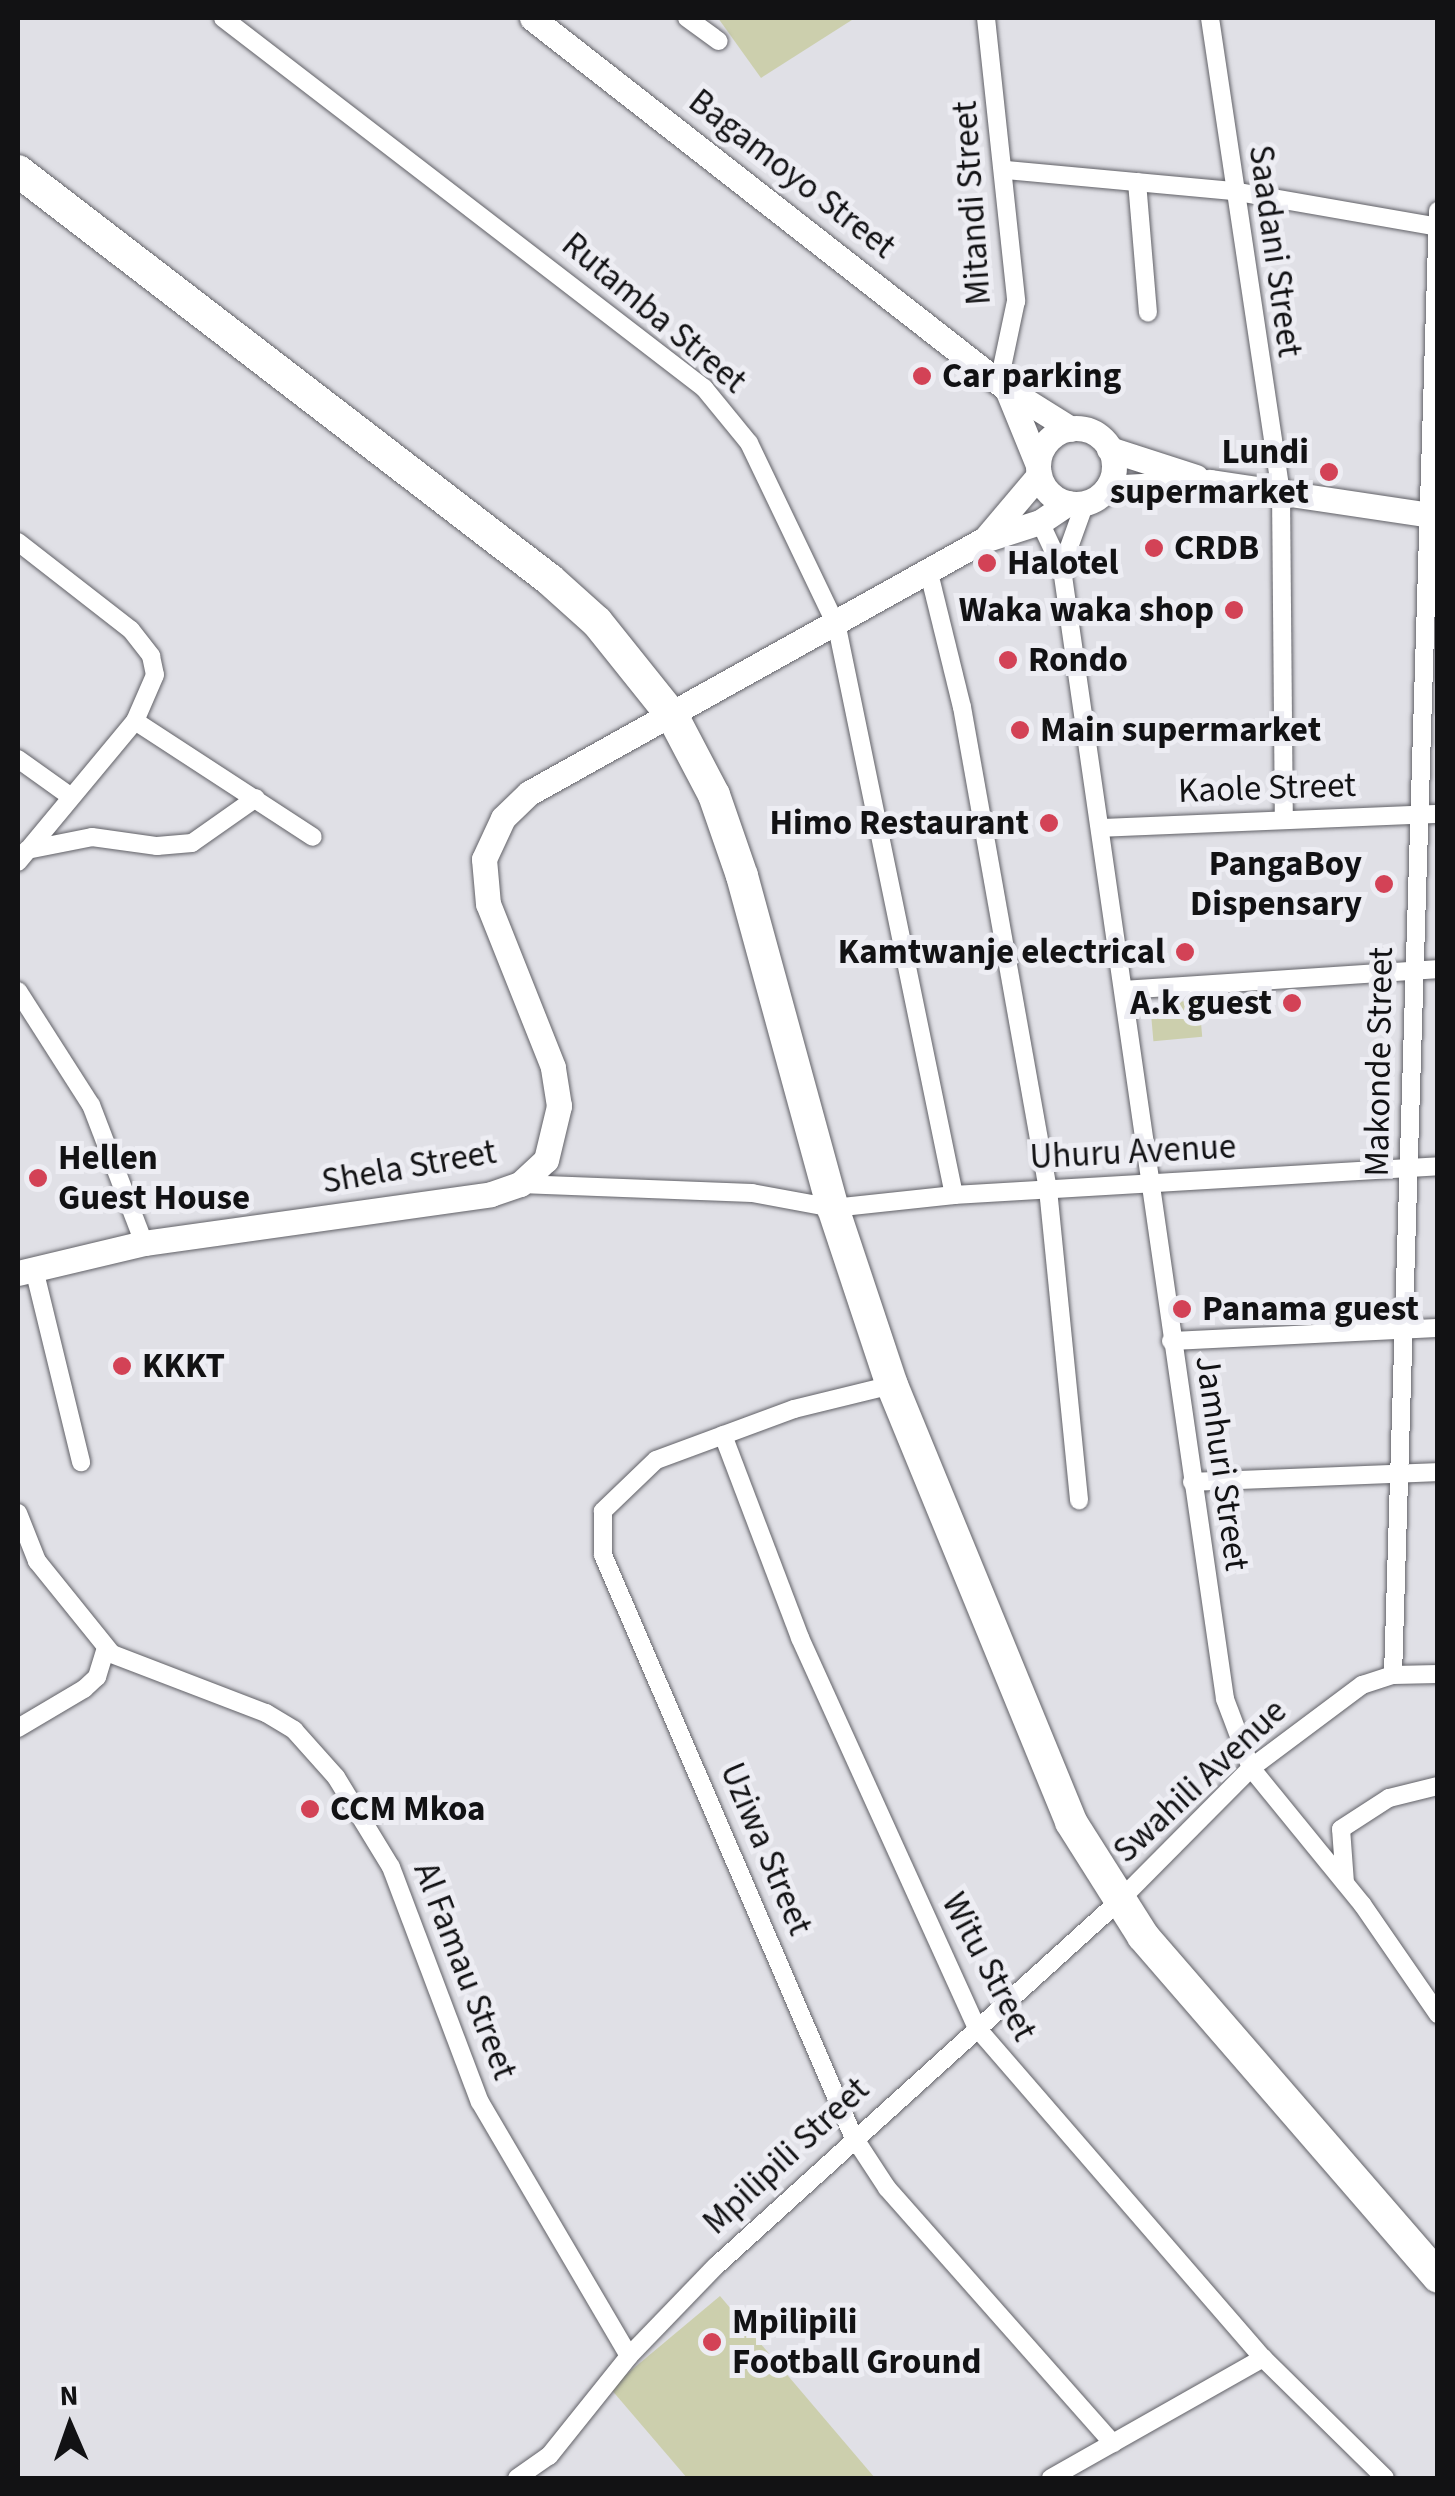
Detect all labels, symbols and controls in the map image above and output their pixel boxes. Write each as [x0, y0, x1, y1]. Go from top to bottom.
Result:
street label: Bagamoyo Street [680, 80, 904, 268]
street label: Mitandi Street [944, 99, 1000, 307]
street label: Saadani Street [1239, 142, 1311, 360]
street label: Rutamba Street [553, 224, 755, 402]
place label: Car parking [942, 355, 1121, 397]
marker: Car parking [911, 365, 933, 387]
place label: Lundi supermarket [1110, 431, 1309, 513]
marker: Lundi supermarket [1318, 461, 1340, 483]
place label: CRDB [1174, 527, 1259, 569]
marker: CRDB [1143, 537, 1165, 559]
place label: Halotel [1007, 542, 1118, 584]
marker: Halotel [976, 552, 998, 574]
place label: Waka waka shop [959, 589, 1214, 631]
marker: Waka waka shop [1223, 599, 1245, 621]
place label: Rondo [1028, 639, 1128, 681]
marker: Rondo [997, 649, 1019, 671]
place label: Main supermarket [1040, 709, 1321, 751]
marker: Main supermarket [1009, 719, 1031, 741]
street label: Kaole Street [1177, 764, 1357, 812]
place label: Himo Restaurant [769, 802, 1029, 844]
marker: Himo Restaurant [1038, 812, 1060, 834]
place label: PangaBoy Dispensary [1190, 843, 1362, 925]
marker: PangaBoy Dispensary [1371, 871, 1397, 897]
place label: Kamtwanje electrical [838, 931, 1165, 973]
marker: Kamtwanje electrical [1174, 941, 1196, 963]
street label: Makonde Street [1356, 947, 1402, 1177]
place label: A.k guest [1130, 982, 1272, 1024]
marker: A.k guest [1281, 992, 1303, 1014]
street label: Uhuru Avenue [1029, 1126, 1237, 1178]
street label: Shela Street [319, 1131, 499, 1203]
place label: Hellen Guest House [58, 1137, 250, 1219]
marker: Hellen Guest House [27, 1167, 49, 1189]
place label: Panama guest [1202, 1288, 1419, 1330]
marker: Panama guest [1171, 1298, 1193, 1320]
place label: KKKT [142, 1345, 225, 1387]
street label: Jamhuri Street [1186, 1353, 1258, 1573]
marker: KKKT [111, 1355, 133, 1377]
street label: Swahili Avenue [1105, 1690, 1295, 1872]
street label: Uziwa Street [711, 1756, 821, 1942]
place label: CCM Mkoa [330, 1788, 485, 1830]
marker: CCM Mkoa [299, 1798, 321, 1820]
street label: Al Famau Street [404, 1857, 526, 2085]
street label: Witu Street [933, 1886, 1045, 2048]
street label: Mpilipili Street [694, 2069, 878, 2243]
place label: Mpilipili Football Ground [732, 2301, 981, 2383]
marker: Mpilipili Football Ground [701, 2331, 723, 2353]
north arrow [20, 2376, 120, 2476]
text: N [59, 2376, 79, 2416]

